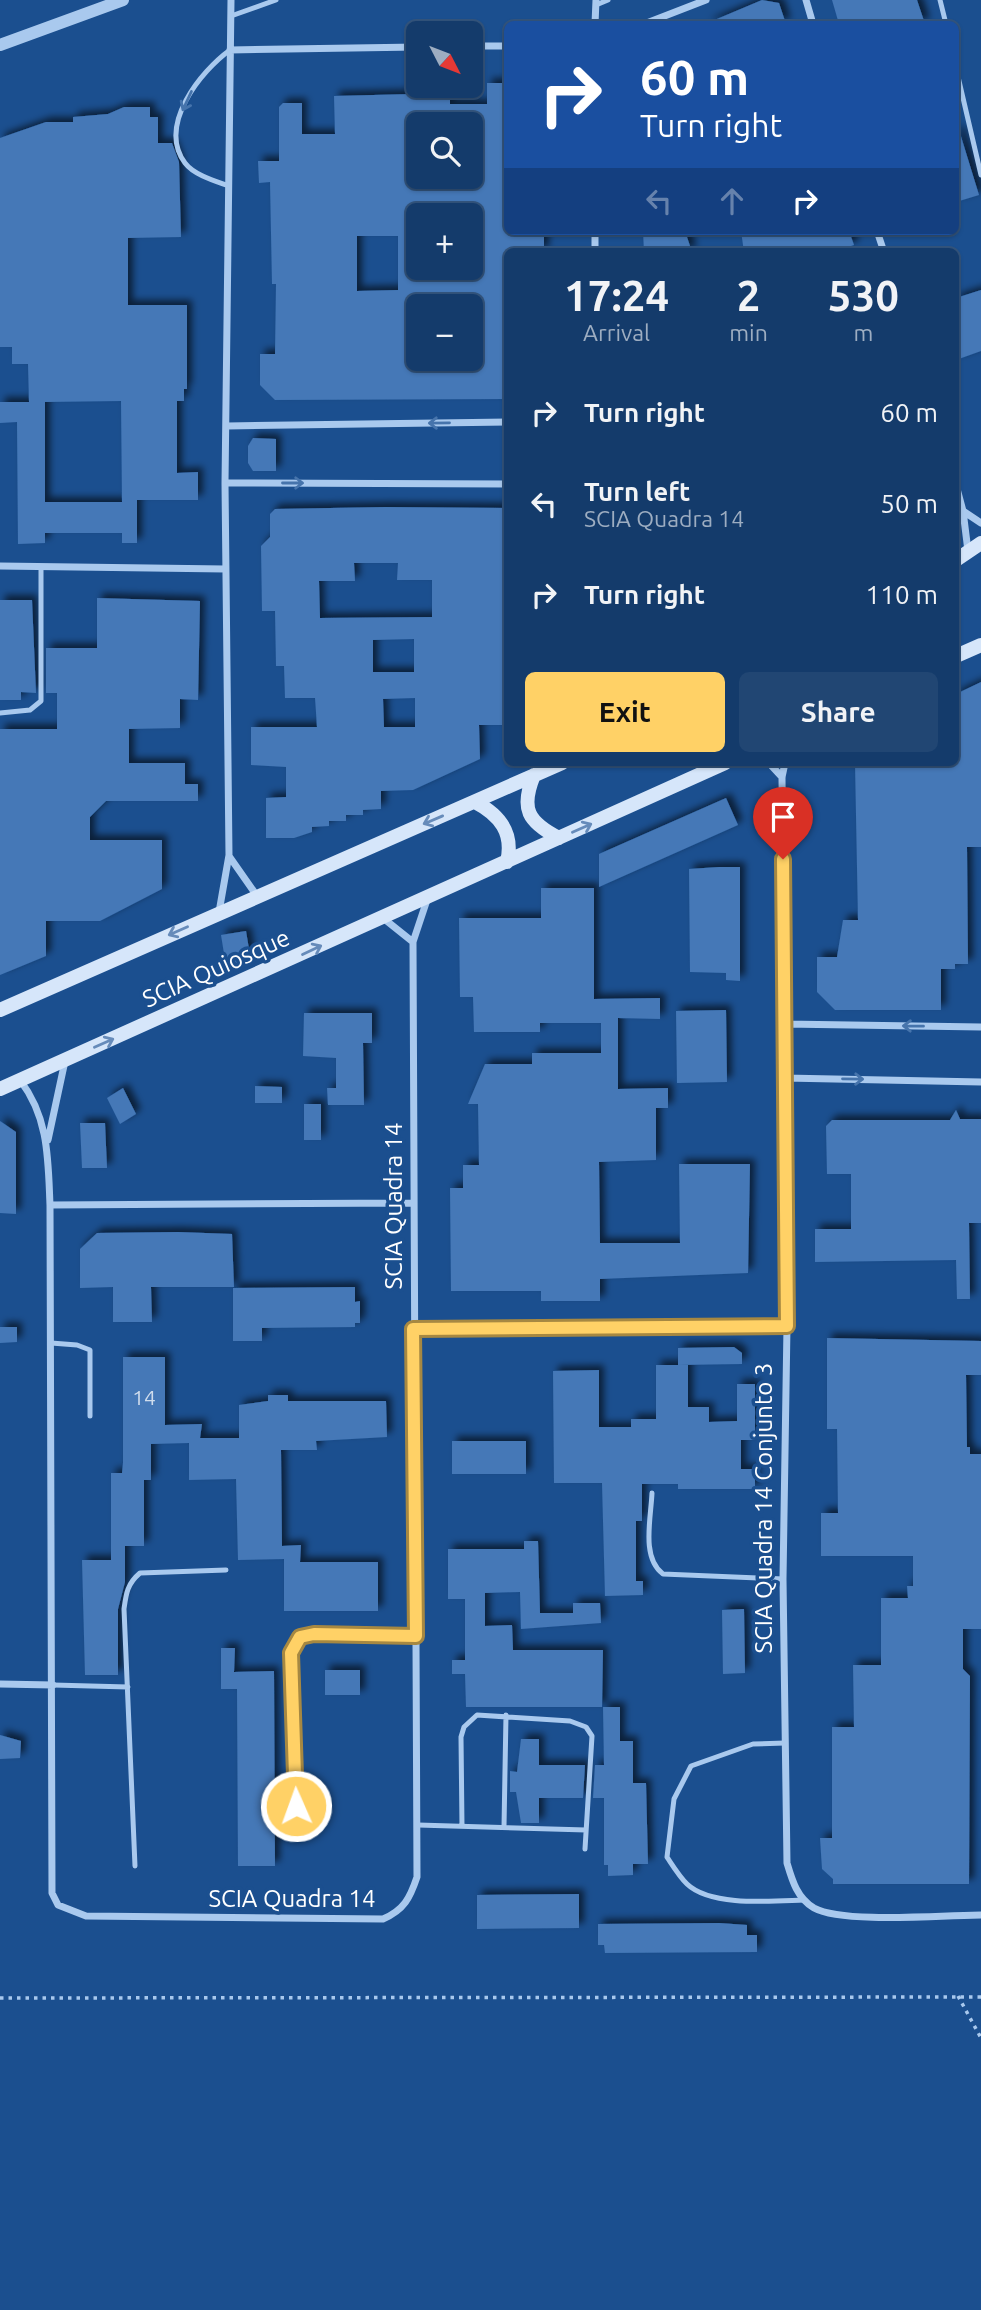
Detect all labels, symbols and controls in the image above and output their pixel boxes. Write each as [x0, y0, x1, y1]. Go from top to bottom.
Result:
north arrow [406, 21, 483, 98]
map controls [406, 21, 483, 371]
icon: right [525, 49, 616, 140]
text: 60 m [640, 49, 749, 104]
one-way arrow [180, 90, 193, 111]
text: Turn right [640, 107, 782, 143]
button: search [406, 112, 483, 189]
icon: left [640, 182, 678, 220]
icon: ahead [713, 182, 751, 220]
icon: right [786, 182, 824, 220]
button: + [406, 203, 483, 280]
text: 17:24 [564, 272, 669, 319]
text: 2 [737, 272, 760, 319]
text: 530 [828, 272, 899, 319]
button: − [406, 294, 483, 371]
text: Arrival [583, 320, 650, 345]
text: min [729, 320, 768, 345]
text: m [853, 320, 873, 345]
icon: right [525, 394, 563, 432]
text: Turn right [584, 398, 705, 427]
text: 60 m [880, 398, 938, 427]
one-way arrow [428, 416, 451, 430]
one-way arrow [282, 476, 305, 490]
text: Turn left [584, 477, 690, 506]
icon: left [525, 485, 563, 523]
text: 50 m [880, 489, 938, 518]
text: SCIA Quadra 14 [584, 506, 744, 531]
icon: right [525, 576, 563, 614]
text: Turn right [584, 580, 705, 609]
text: 110 m [866, 580, 938, 609]
button: Exit [525, 672, 725, 752]
button: Share [739, 672, 938, 752]
pin [753, 787, 813, 859]
icon: arrive [764, 798, 802, 836]
one-way arrow [422, 814, 444, 827]
one-way arrow [571, 821, 592, 834]
street label: SCIA Quiosque [138, 924, 294, 1012]
one-way arrow [167, 925, 189, 938]
one-way arrow [301, 943, 322, 957]
one-way arrow [902, 1019, 925, 1033]
one-way arrow [93, 1036, 115, 1049]
one-way arrow [842, 1073, 865, 1086]
street label: SCIA Quadra 14 [380, 1122, 407, 1290]
street label: SCIA Quadra 14 Conjunto 3 [750, 1363, 777, 1653]
house number: 14 [132, 1385, 156, 1409]
position arrow [259, 1769, 333, 1843]
street label: SCIA Quadra 14 [208, 1885, 376, 1912]

